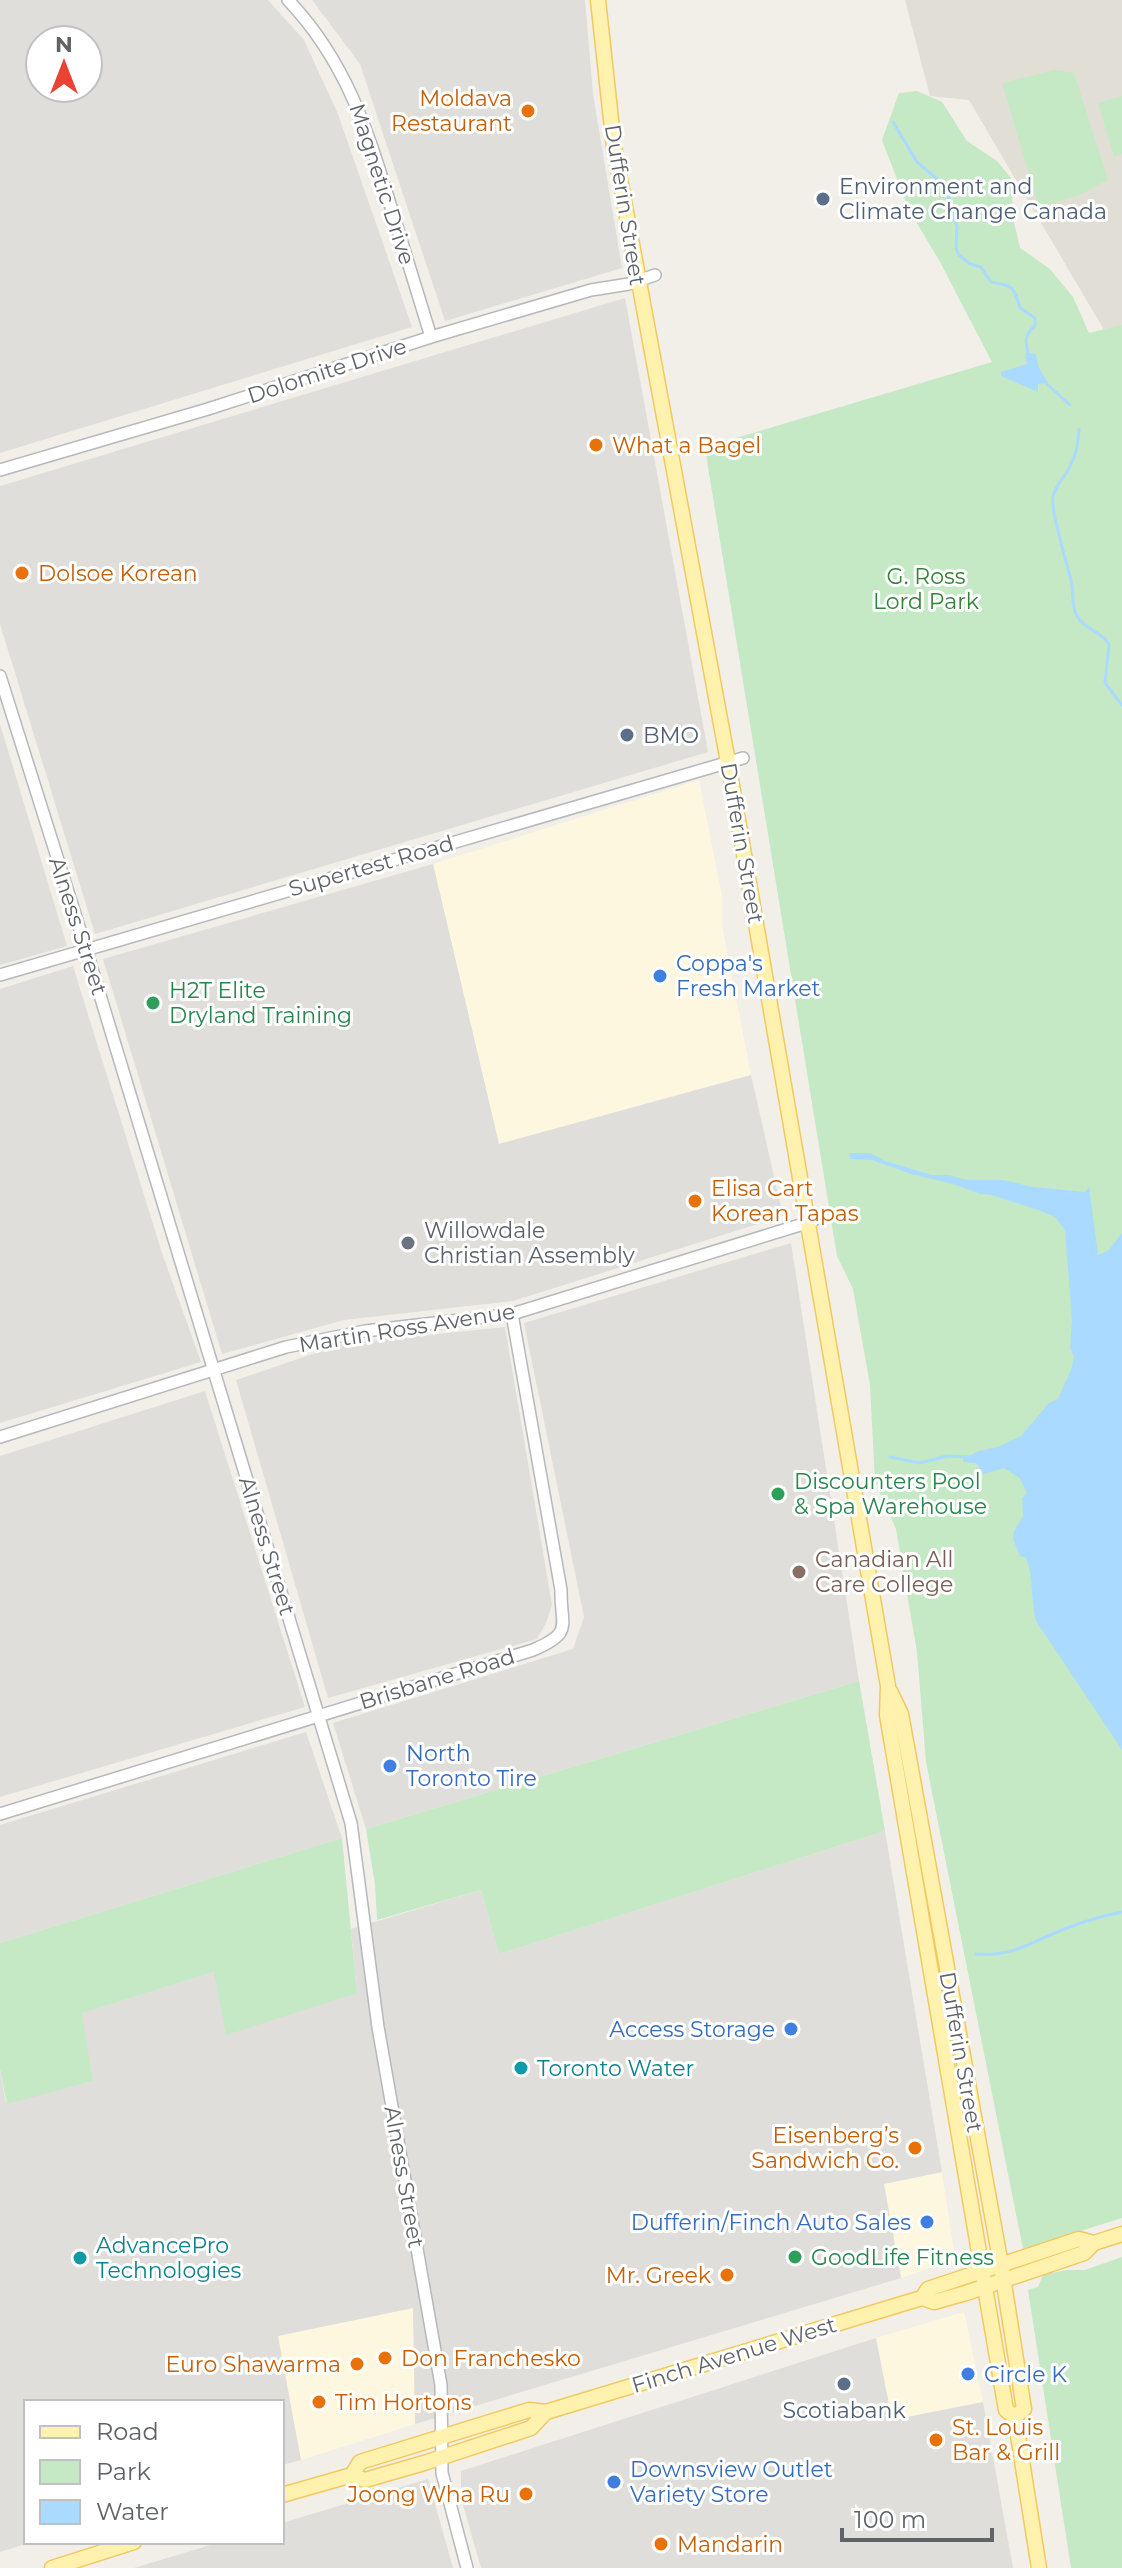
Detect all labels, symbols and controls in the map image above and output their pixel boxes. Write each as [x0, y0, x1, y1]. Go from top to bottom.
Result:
north arrow [24, 24, 104, 104]
text: N [55, 31, 73, 58]
place label: Moldava Restaurant [391, 85, 512, 137]
street label: Magnetic Drive [343, 100, 421, 268]
marker: Moldava Restaurant [519, 102, 537, 120]
street label: Dufferin Street [599, 123, 651, 288]
place label: Environment and Climate Change Canada [839, 173, 1107, 225]
marker: Environment and Climate Change Canada [814, 190, 832, 208]
street label: Dolomite Drive [244, 333, 410, 409]
place label: What a Bagel [612, 432, 761, 459]
marker: What a Bagel [587, 436, 605, 454]
place label: Dolsoe Korean [38, 560, 198, 587]
park label: G. Ross Lord Park [873, 563, 980, 615]
marker: Dolsoe Korean [13, 564, 31, 582]
place label: BMO [643, 722, 699, 749]
marker: BMO [618, 726, 636, 744]
street label: Dufferin Street [715, 761, 769, 926]
street label: Supertest Road [285, 830, 457, 902]
street label: Alness Street [43, 854, 113, 999]
place label: Coppa's Fresh Market [676, 950, 821, 1002]
marker: Coppa's Fresh Market [651, 967, 669, 985]
place label: H2T Elite Dryland Training [169, 977, 352, 1029]
marker: H2T Elite Dryland Training [144, 994, 162, 1012]
place label: Elisa Cart Korean Tapas [711, 1175, 859, 1227]
marker: Elisa Cart Korean Tapas [686, 1192, 704, 1210]
place label: Willowdale Christian Assembly [424, 1217, 635, 1269]
marker: Willowdale Christian Assembly [399, 1234, 417, 1252]
street label: Martin Ross Avenue [297, 1298, 517, 1358]
place label: Discounters Pool & Spa Warehouse [794, 1468, 987, 1520]
street label: Alness Street [233, 1473, 301, 1619]
marker: Discounters Pool & Spa Warehouse [769, 1485, 787, 1503]
place label: Canadian All Care College [815, 1546, 953, 1598]
marker: Canadian All Care College [790, 1563, 808, 1581]
street label: Brisbane Road [356, 1643, 518, 1715]
place label: North Toronto Tire [406, 1740, 537, 1792]
marker: North Toronto Tire [381, 1757, 399, 1775]
street label: Dufferin Street [934, 1970, 988, 2135]
place label: Access Storage [609, 2016, 775, 2043]
marker: Access Storage [782, 2020, 800, 2038]
place label: Toronto Water [537, 2055, 694, 2082]
marker: Toronto Water [512, 2059, 530, 2077]
street label: Alness Street [378, 2104, 430, 2250]
place label: Eisenberg’s Sandwich Co. [751, 2122, 899, 2174]
marker: Eisenberg’s Sandwich Co. [906, 2139, 924, 2157]
place label: Dufferin/Finch Auto Sales [631, 2209, 911, 2236]
marker: Dufferin/Finch Auto Sales [918, 2213, 936, 2231]
place label: AdvancePro Technologies [96, 2232, 241, 2284]
place label: GoodLife Fitness [811, 2244, 994, 2271]
marker: GoodLife Fitness [786, 2248, 804, 2266]
marker: AdvancePro Technologies [71, 2249, 89, 2267]
place label: Mr. Greek [606, 2262, 712, 2289]
marker: Mr. Greek [718, 2266, 736, 2284]
street label: Finch Avenue West [628, 2311, 840, 2399]
place label: Don Franchesko [401, 2345, 581, 2372]
marker: Don Franchesko [376, 2349, 394, 2367]
place label: Euro Shawarma [166, 2351, 341, 2378]
marker: Euro Shawarma [348, 2355, 366, 2373]
place label: Circle K [984, 2361, 1067, 2388]
marker: Circle K [959, 2365, 977, 2383]
marker: Scotiabank [835, 2375, 853, 2393]
place label: Tim Hortons [335, 2389, 472, 2416]
marker: Tim Hortons [310, 2393, 328, 2411]
place label: Scotiabank [782, 2397, 906, 2424]
legend [24, 2400, 284, 2544]
place label: St. Louis Bar & Grill [952, 2414, 1060, 2466]
text: Road [96, 2417, 159, 2446]
marker: St. Louis Bar & Grill [927, 2431, 945, 2449]
place label: Downsview Outlet Variety Store [630, 2456, 833, 2508]
text: Park [96, 2457, 151, 2486]
marker: Downsview Outlet Variety Store [605, 2473, 623, 2491]
place label: Joong Wha Ru [346, 2481, 510, 2508]
marker: Joong Wha Ru [517, 2485, 535, 2503]
scale bar [842, 2492, 992, 2542]
text: Water [96, 2497, 169, 2526]
text: 100 m [854, 2505, 926, 2534]
place label: Mandarin [677, 2531, 783, 2558]
marker: Mandarin [652, 2535, 670, 2553]

